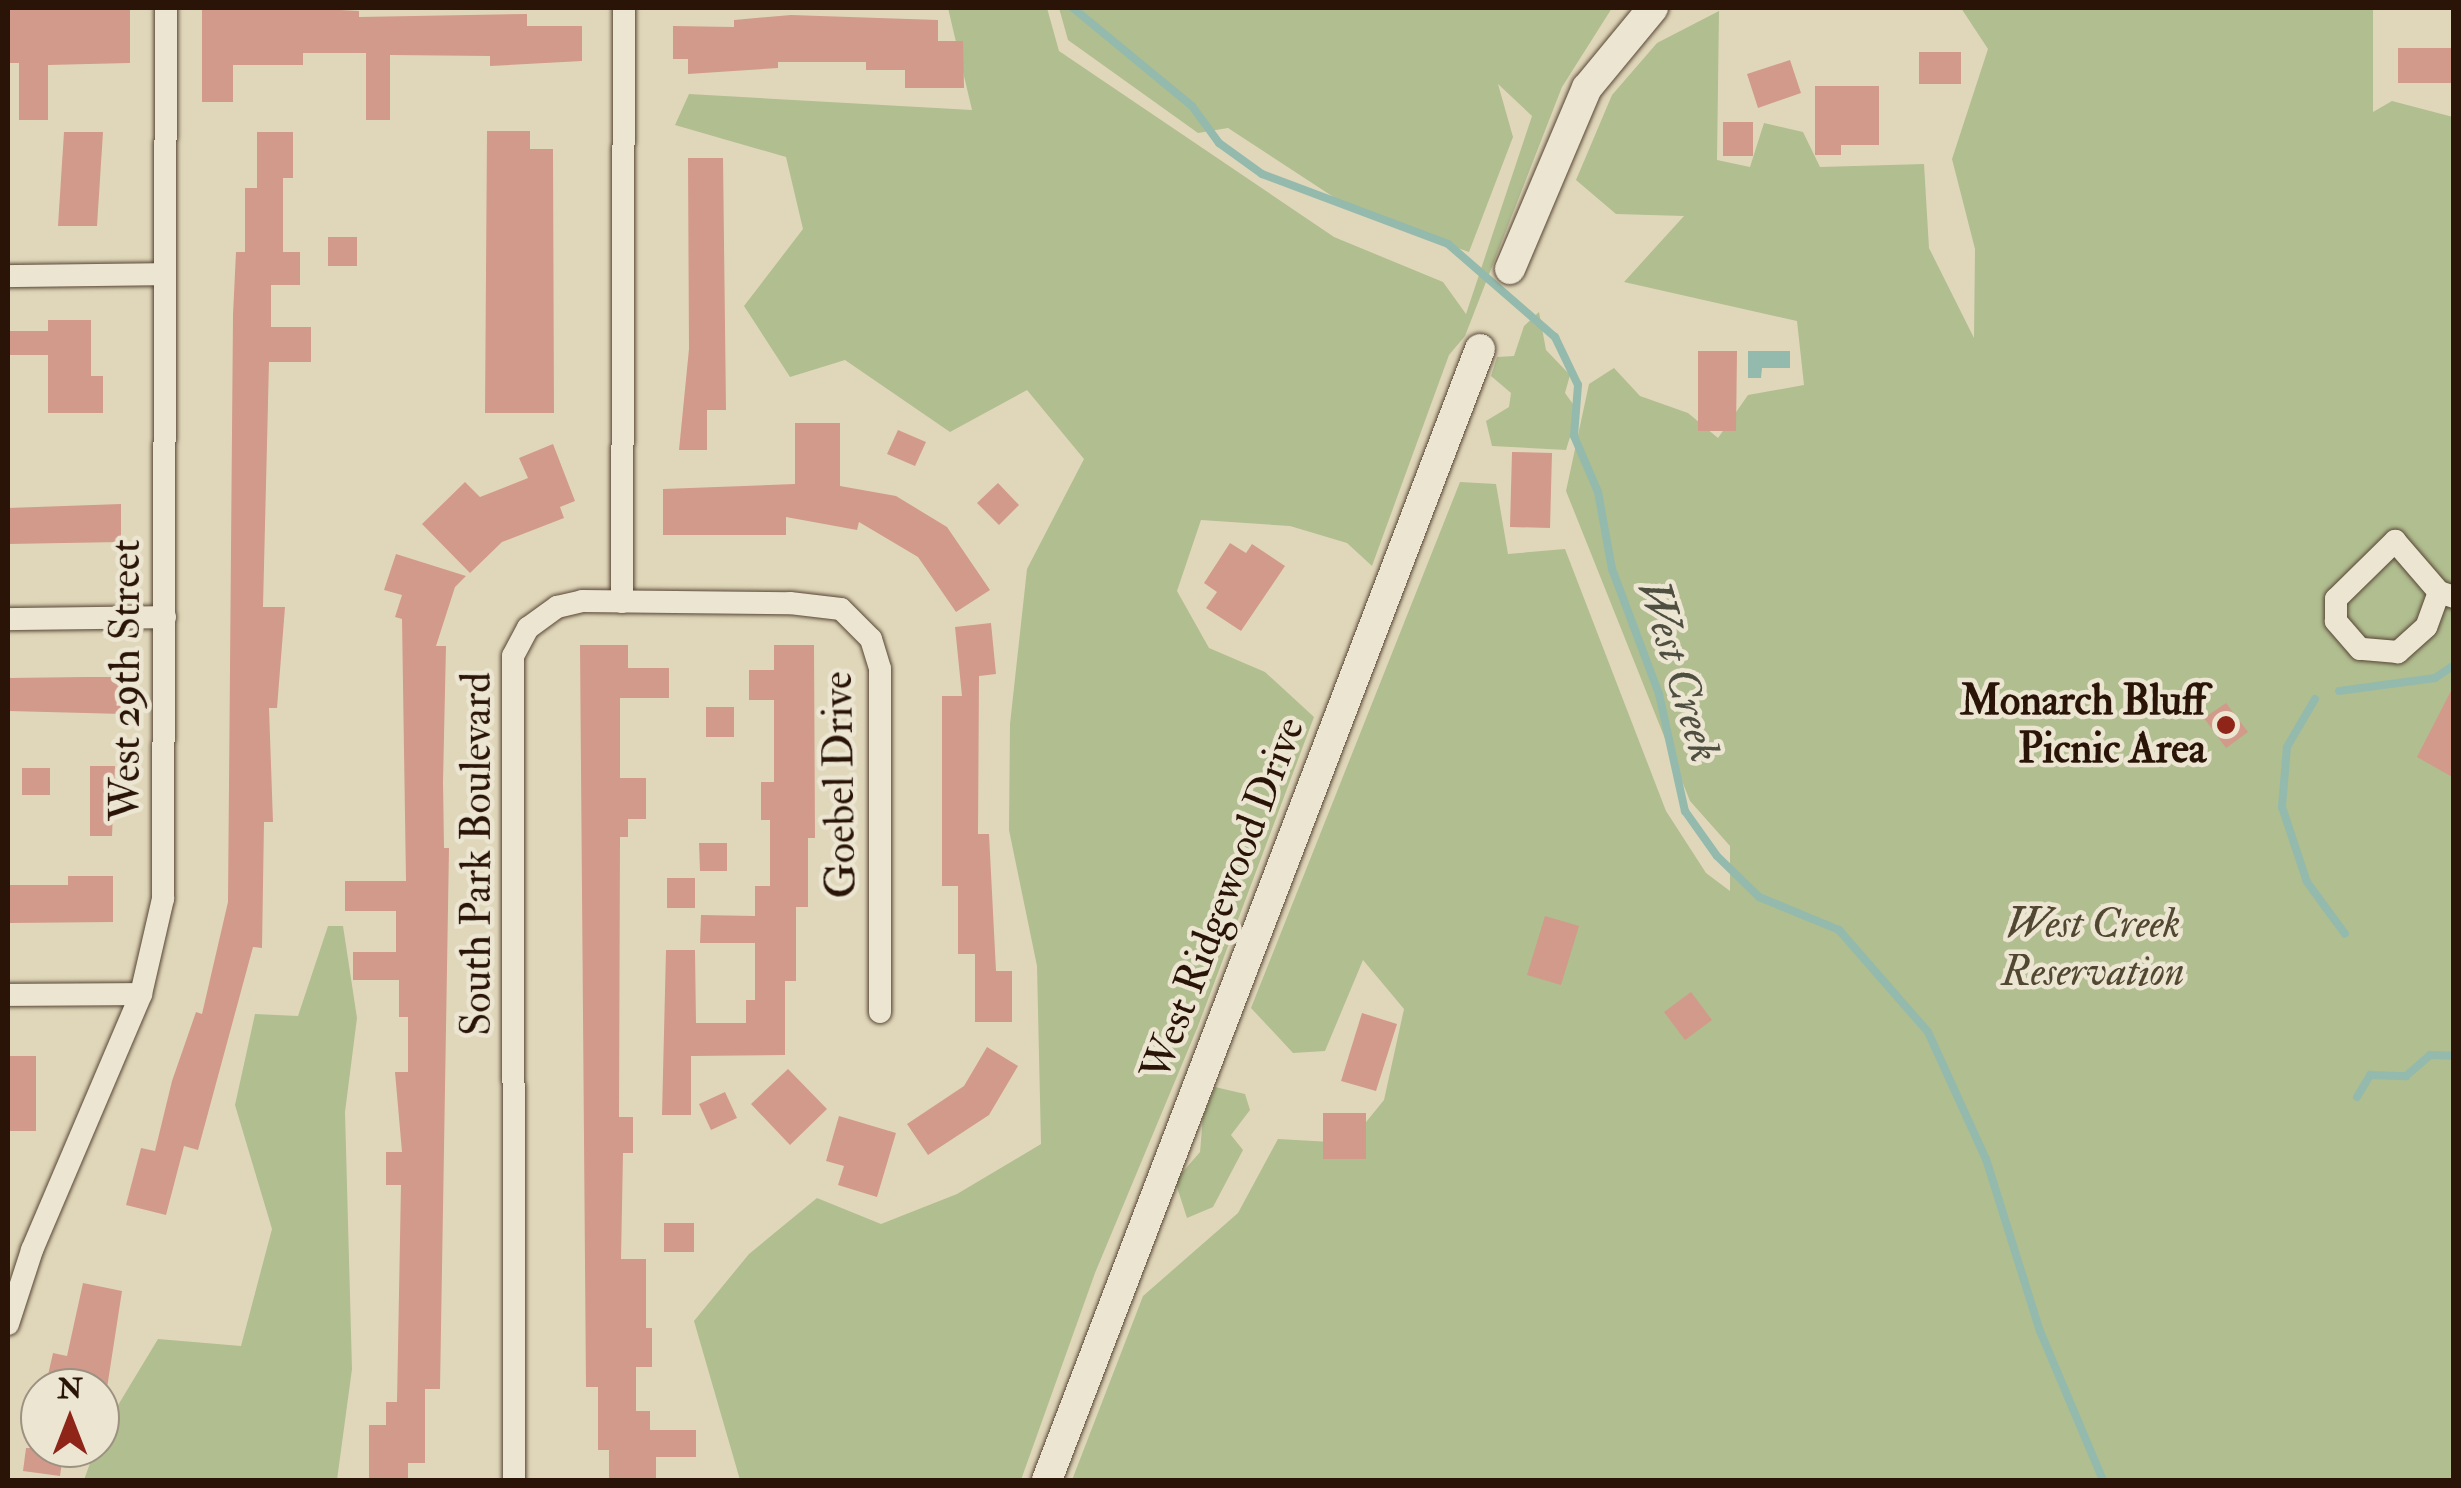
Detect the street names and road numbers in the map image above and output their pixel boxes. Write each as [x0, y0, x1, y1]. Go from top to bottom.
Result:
street label: West 29th Street [101, 539, 151, 821]
street label: Goebel Drive [813, 671, 867, 899]
street label: South Park Boulevard [452, 672, 502, 1036]
street label: West Ridgewood Drive [1130, 710, 1316, 1088]

